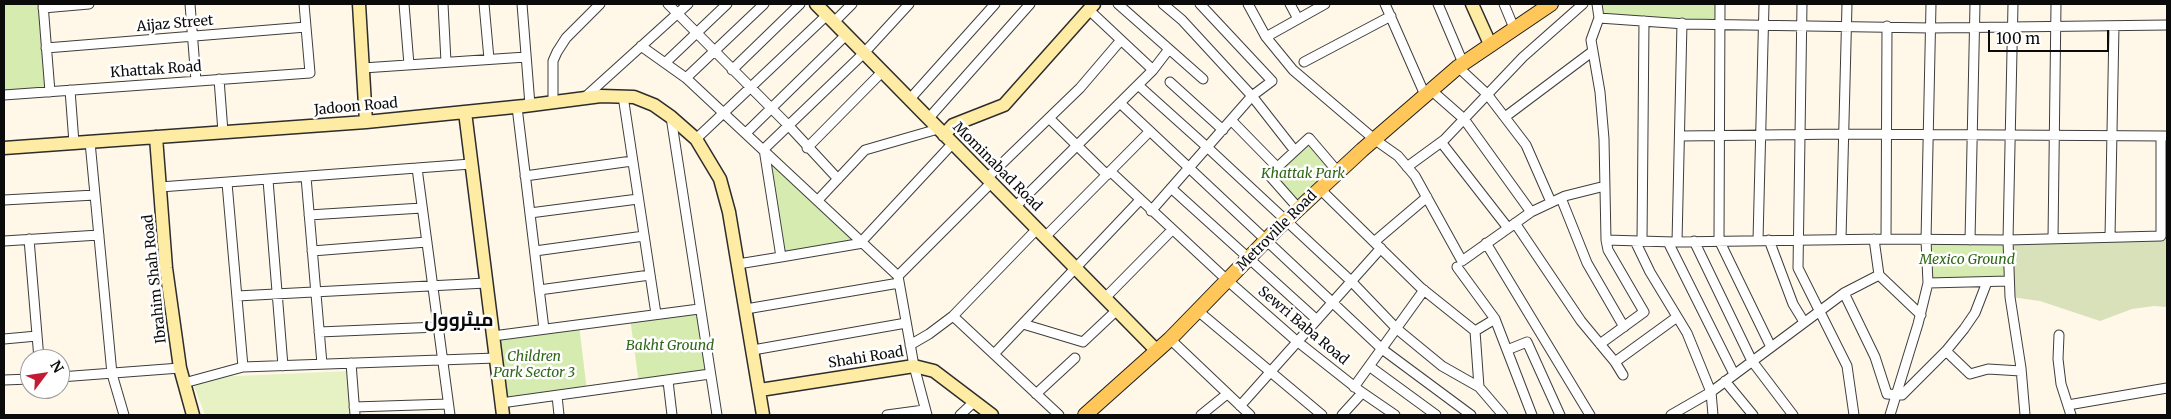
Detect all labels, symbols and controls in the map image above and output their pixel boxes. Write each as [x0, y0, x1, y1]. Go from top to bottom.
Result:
street label: Aijaz Street [136, 12, 214, 36]
scale bar [1991, 20, 2112, 52]
text: 100 m [1996, 29, 2040, 48]
street label: Khattak Road [110, 58, 202, 82]
street label: Jadoon Road [313, 95, 399, 119]
street label: Mominabad Road [949, 119, 1045, 215]
park label: Khattak Park [1261, 166, 1345, 182]
street label: Metroville Road [1233, 187, 1321, 275]
street label: Ibrahim Shah Road [140, 214, 170, 344]
park label: Mexico Ground [1919, 252, 2015, 268]
street label: Sewri Baba Road [1254, 283, 1352, 369]
district label: میٹروول [424, 310, 494, 332]
park label: Bakht Ground [626, 338, 714, 354]
street label: Shahi Road [827, 344, 905, 372]
north arrow [20, 349, 70, 399]
park label: Children Park Sector 3 [493, 349, 575, 382]
text: N [46, 357, 68, 376]

